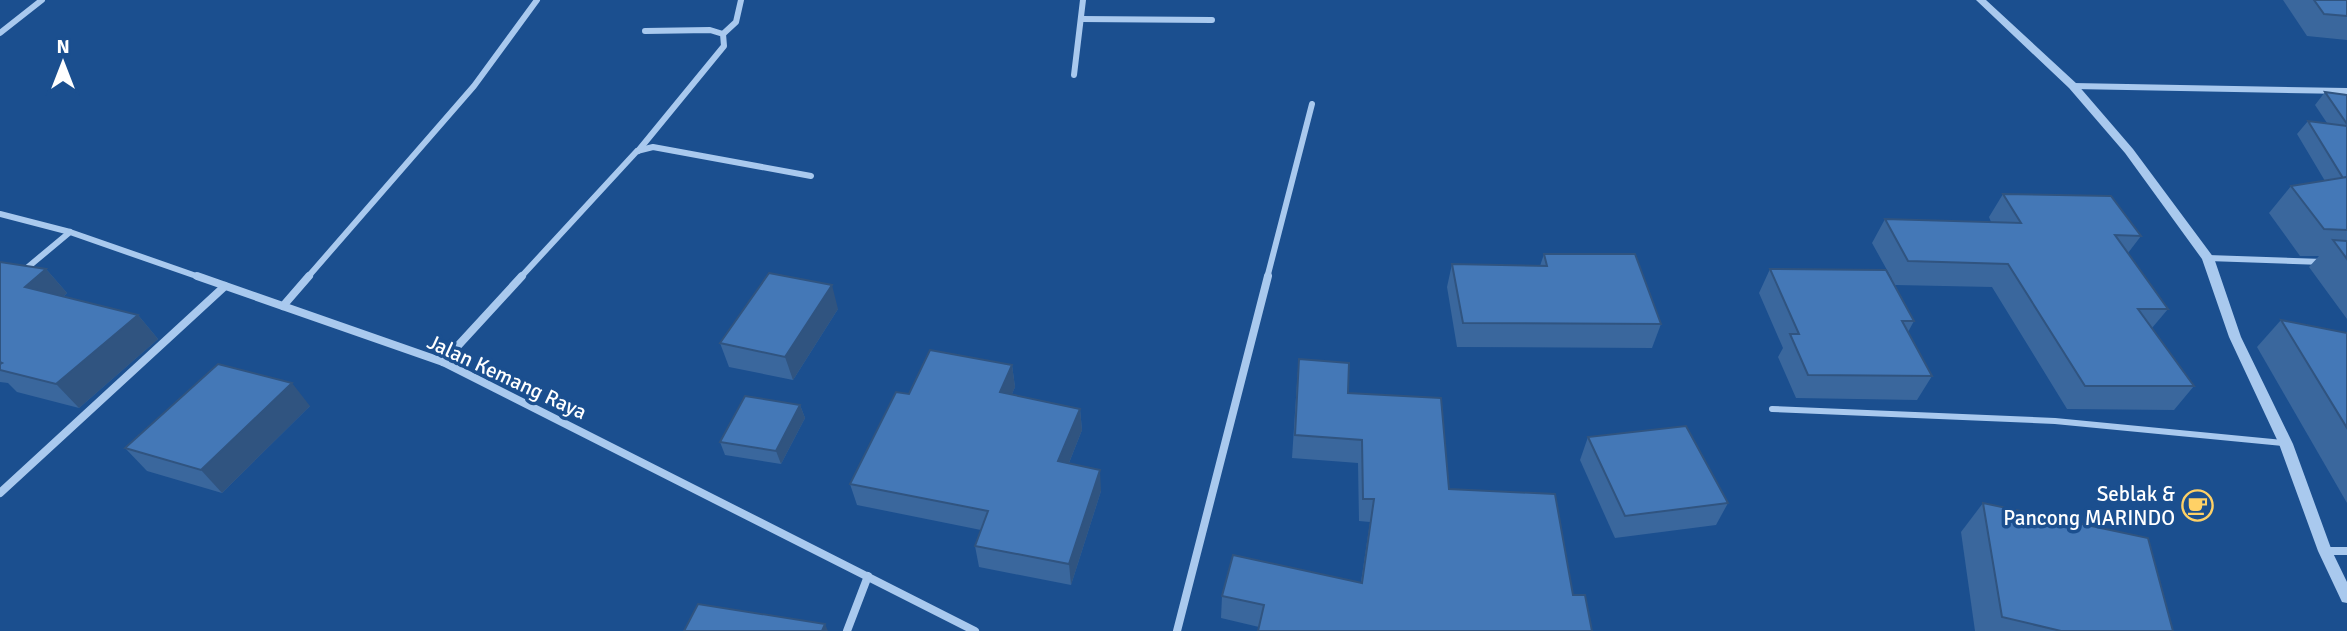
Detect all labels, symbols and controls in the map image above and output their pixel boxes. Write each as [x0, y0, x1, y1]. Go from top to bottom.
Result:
north arrow [28, 28, 98, 98]
text: N [56, 35, 70, 59]
street label: Jalan Kemang Raya [423, 329, 591, 425]
place label: Seblak & Pancong MARINDO [2003, 481, 2175, 531]
cafe icon: Seblak & Pancong MARINDO [2181, 489, 2215, 523]

